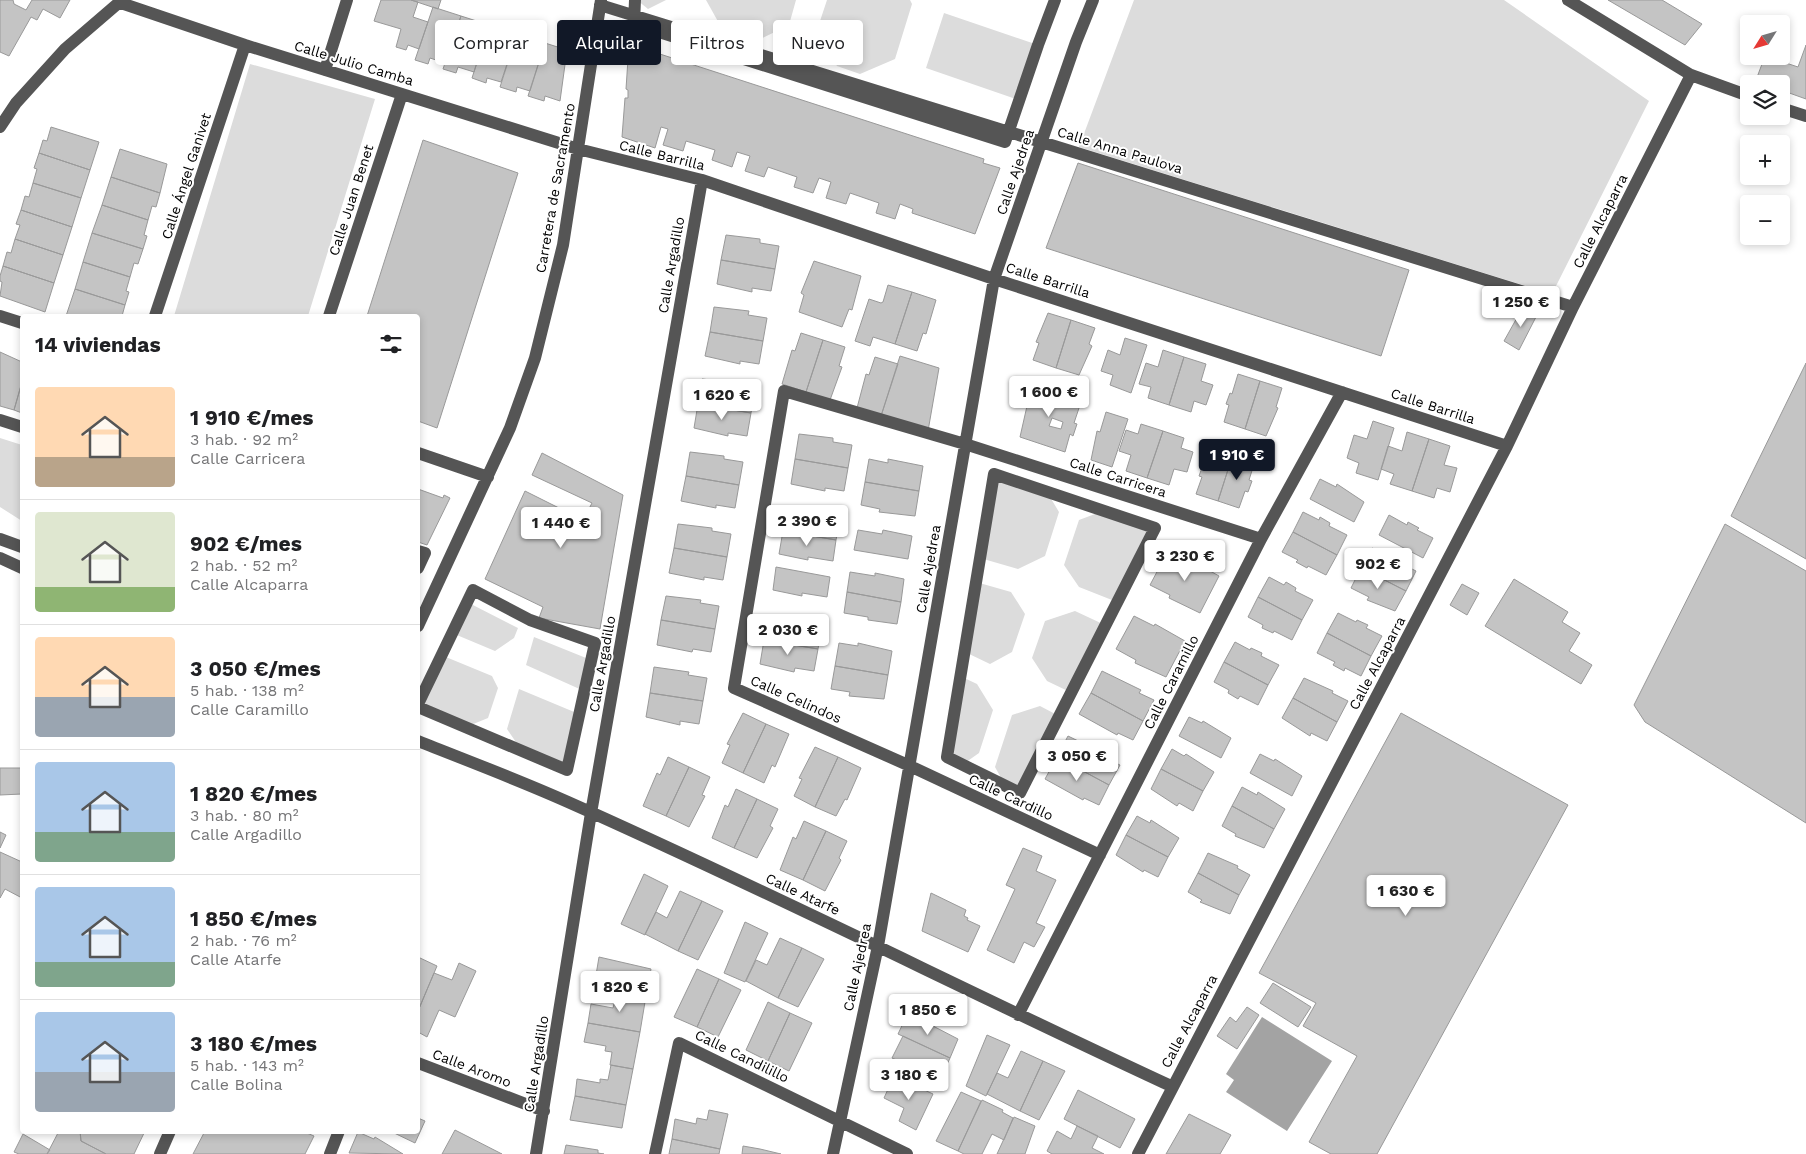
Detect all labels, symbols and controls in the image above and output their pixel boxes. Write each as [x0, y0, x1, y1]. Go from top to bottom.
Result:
north arrow [1740, 15, 1790, 65]
map controls [1740, 15, 1790, 245]
chip: Comprar [435, 20, 547, 65]
chip: Alquilar [557, 20, 661, 65]
chip: Filtros [671, 20, 763, 65]
chip: Nuevo [773, 20, 863, 65]
street label: Calle Julio Camba [292, 37, 416, 89]
button: layers [1740, 75, 1790, 125]
street label: Carretera de Sacramento [532, 102, 578, 274]
street label: Calle Ángel Ganivet [158, 111, 214, 241]
street label: Calle Anna Paulova [1055, 123, 1185, 177]
street label: Calle Ajedrea [993, 127, 1037, 217]
button: + [1740, 135, 1790, 185]
street label: Calle Barrilla [618, 137, 707, 173]
street label: Calle Juan Benet [325, 142, 377, 258]
street label: Calle Alcaparra [1569, 171, 1631, 271]
button: − [1740, 195, 1790, 245]
street label: Calle Argadillo [655, 215, 687, 315]
street label: Calle Barrilla [1004, 259, 1092, 301]
pin: 1 250 € [1475, 286, 1567, 328]
text: 1 250 € [1493, 292, 1549, 311]
icon: filters [377, 330, 405, 358]
text: 14 viviendas [35, 332, 161, 357]
pin: 1 600 € [1003, 376, 1095, 418]
pin: 1 620 € [676, 378, 768, 421]
text: 1 600 € [1020, 382, 1078, 401]
text: 1 620 € [694, 385, 750, 404]
street label: Calle Barrilla [1389, 385, 1477, 427]
text: 1 910 €/mes [190, 405, 314, 430]
icon: home [75, 407, 135, 467]
text: 3 hab. · 92 m² [190, 430, 298, 449]
pin: 1 910 € [1191, 438, 1283, 481]
text: 1 910 € [1210, 445, 1264, 464]
text: Calle Carricera [190, 449, 305, 468]
street label: Calle Carricera [1068, 454, 1169, 500]
pin: 2 390 € [761, 504, 853, 547]
pin: 1 440 € [515, 506, 607, 549]
text: 2 390 € [777, 511, 837, 530]
text: 1 440 € [532, 513, 590, 532]
street label: Calle Ajedrea [912, 523, 944, 615]
text: 902 €/mes [190, 531, 302, 556]
icon: home [75, 532, 135, 592]
pin: 3 230 € [1139, 540, 1231, 582]
text: 3 230 € [1155, 546, 1215, 565]
pin: 902 € [1343, 548, 1413, 590]
text: 902 € [1355, 554, 1401, 573]
text: 2 hab. · 52 m² [190, 556, 297, 575]
text: Calle Alcaparra [190, 575, 308, 594]
street label: Calle Alcaparra [1346, 613, 1408, 712]
street label: Calle Argadillo [586, 614, 618, 714]
pin: 2 030 € [742, 614, 834, 656]
text: 2 030 € [758, 620, 818, 639]
street label: Calle Caramillo [1140, 632, 1202, 732]
text: 3 050 €/mes [190, 656, 321, 681]
icon: home [75, 657, 135, 717]
street label: Calle Celindos [748, 672, 844, 726]
text: 5 hab. · 138 m² [190, 681, 304, 700]
text: Calle Caramillo [190, 700, 309, 719]
pin: 3 050 € [1031, 740, 1123, 782]
text: 3 050 € [1047, 746, 1107, 765]
street label: Calle Cardillo [966, 770, 1056, 824]
text: 1 820 €/mes [190, 781, 317, 806]
icon: home [75, 782, 135, 842]
text: 3 hab. · 80 m² [190, 806, 299, 825]
text: Calle Argadillo [190, 825, 302, 844]
street label: Calle Atarfe [763, 870, 843, 918]
pin: 1 630 € [1360, 874, 1452, 917]
text: 1 630 € [1378, 881, 1434, 900]
text: 1 850 €/mes [190, 906, 317, 931]
icon: home [75, 907, 135, 967]
street label: Calle Ajedrea [840, 921, 874, 1013]
text: 2 hab. · 76 m² [190, 931, 297, 950]
text: Calle Atarfe [190, 950, 281, 969]
pin: 1 820 € [574, 970, 666, 1013]
street label: Calle Alcaparra [1158, 971, 1220, 1070]
text: 1 820 € [591, 977, 649, 996]
pin: 1 850 € [882, 994, 974, 1036]
text: 1 850 € [900, 1000, 956, 1019]
street label: Calle Argadillo [520, 1014, 552, 1114]
street label: Calle Candilillo [692, 1026, 792, 1086]
text: 3 180 €/mes [190, 1031, 317, 1056]
icon: home [75, 1032, 135, 1092]
street label: Calle Aromo [430, 1046, 514, 1090]
text: 5 hab. · 143 m² [190, 1056, 304, 1075]
pin: 3 180 € [863, 1058, 955, 1101]
text: 3 180 € [881, 1065, 937, 1084]
text: Calle Bolina [190, 1075, 283, 1094]

